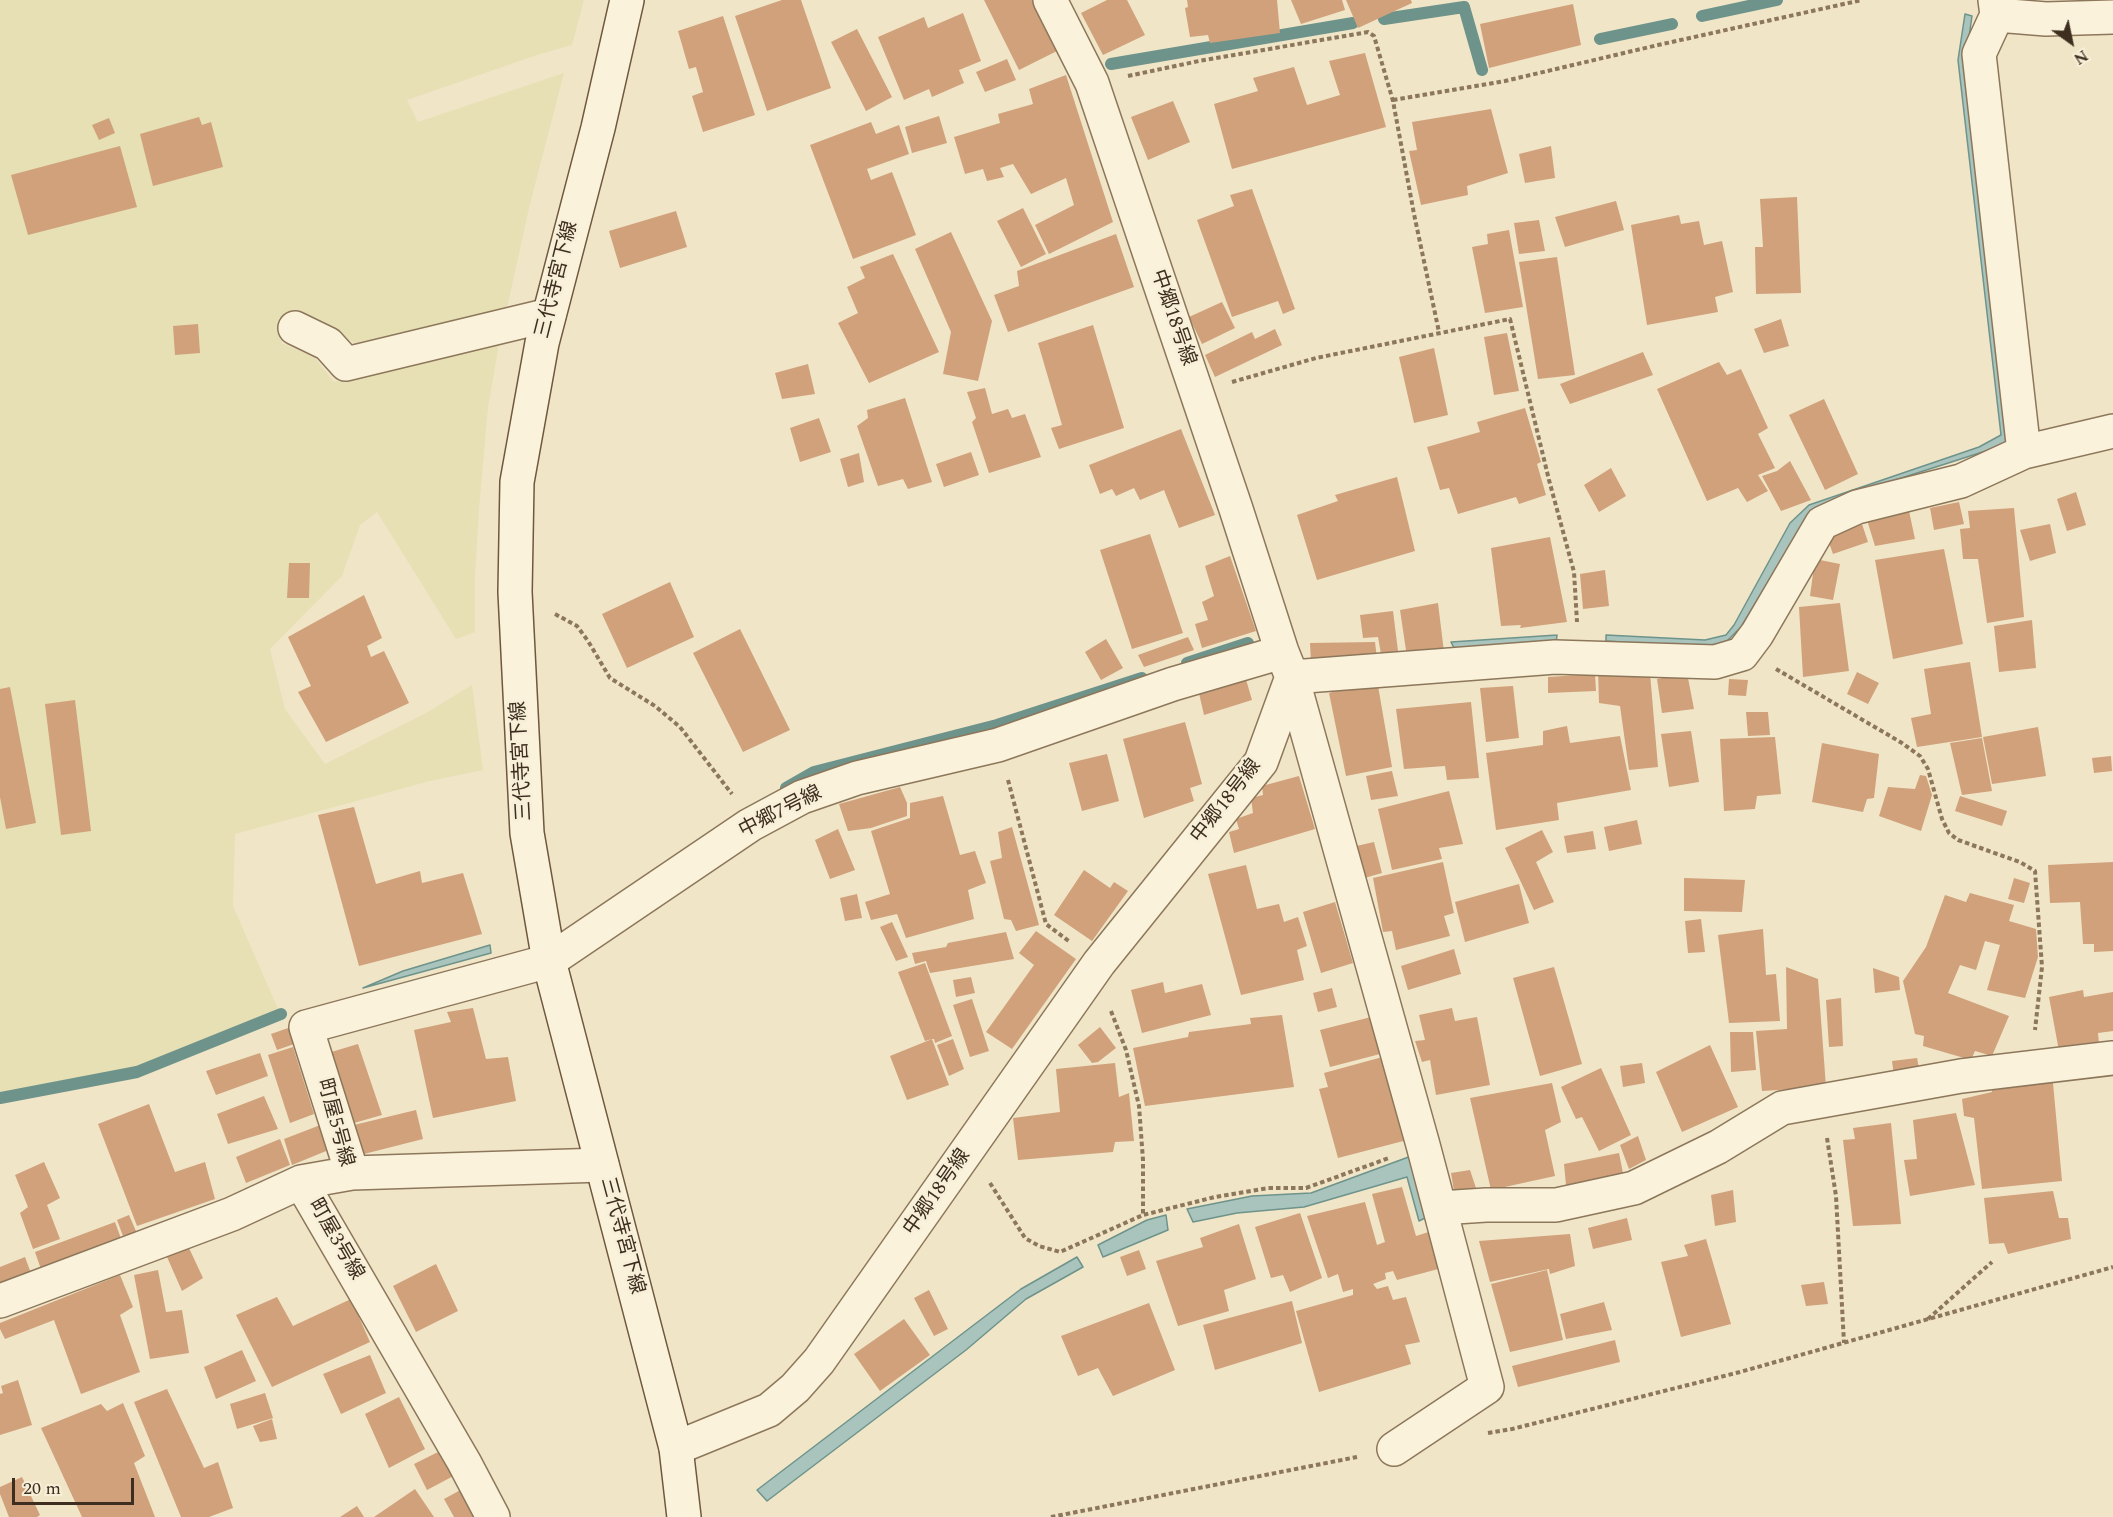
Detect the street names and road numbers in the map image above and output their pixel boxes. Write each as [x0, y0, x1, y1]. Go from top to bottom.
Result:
street label: 三代寺宮下線 [532, 219, 584, 341]
street label: 中郷18号線 [1144, 267, 1200, 369]
street label: 三代寺宮下線 [508, 700, 538, 822]
street label: 中郷18号線 [1187, 755, 1267, 849]
street label: 中郷7号線 [735, 782, 827, 844]
street label: 町屋5号線 [311, 1076, 357, 1170]
street label: 中郷18号線 [899, 1145, 977, 1241]
street label: 三代寺宮下線 [594, 1175, 648, 1297]
street label: 町屋3号線 [302, 1195, 368, 1285]

